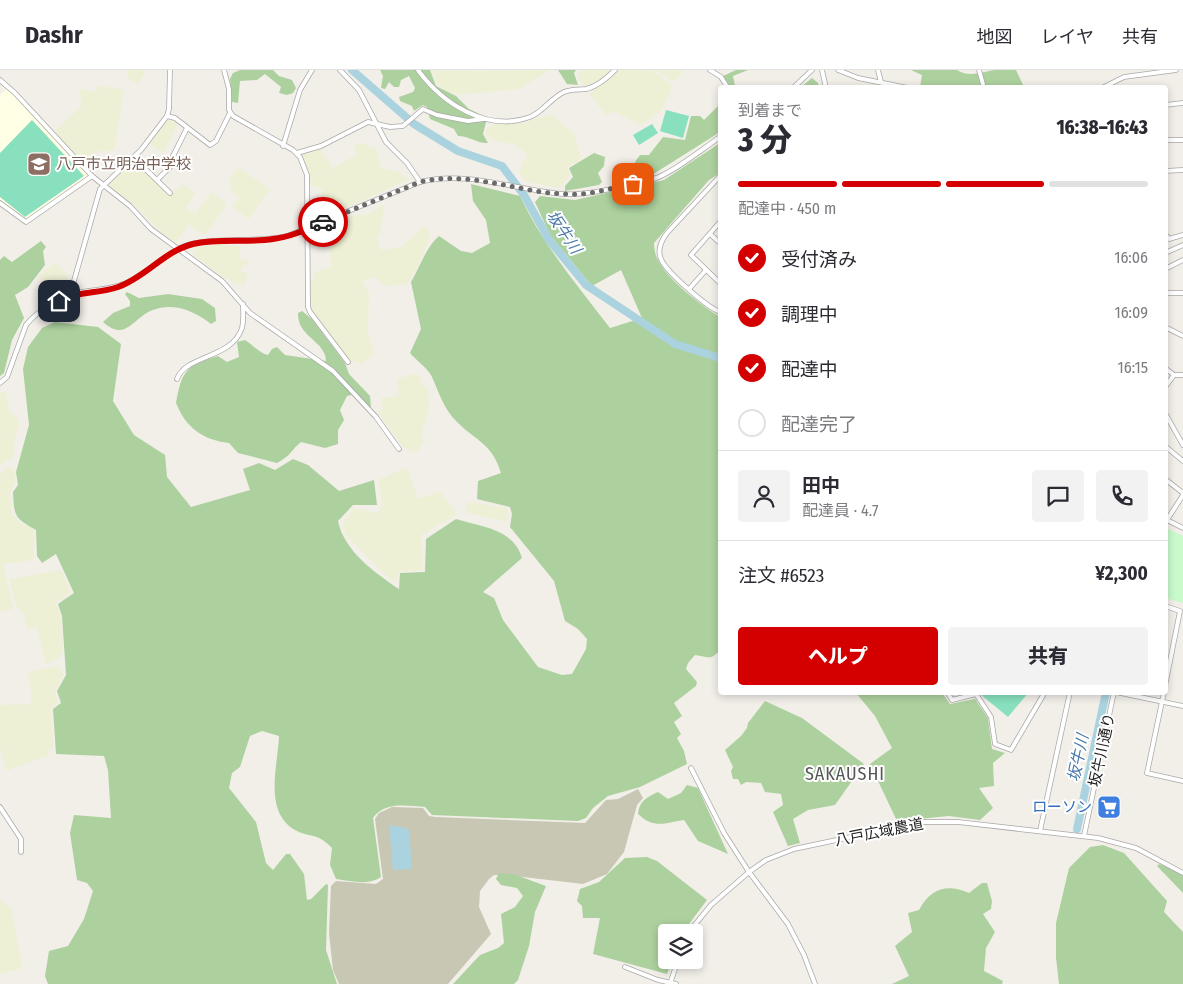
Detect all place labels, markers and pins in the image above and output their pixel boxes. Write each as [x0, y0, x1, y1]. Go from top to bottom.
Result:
school or university icon: 八戸市立明治中学校 [26, 151, 52, 177]
place label: 八戸市立明治中学校 [56, 155, 191, 173]
pin [612, 163, 654, 205]
pin [38, 280, 80, 322]
supermarket icon: ローソン [1096, 794, 1122, 820]
place label: ローソン [1032, 798, 1092, 816]

